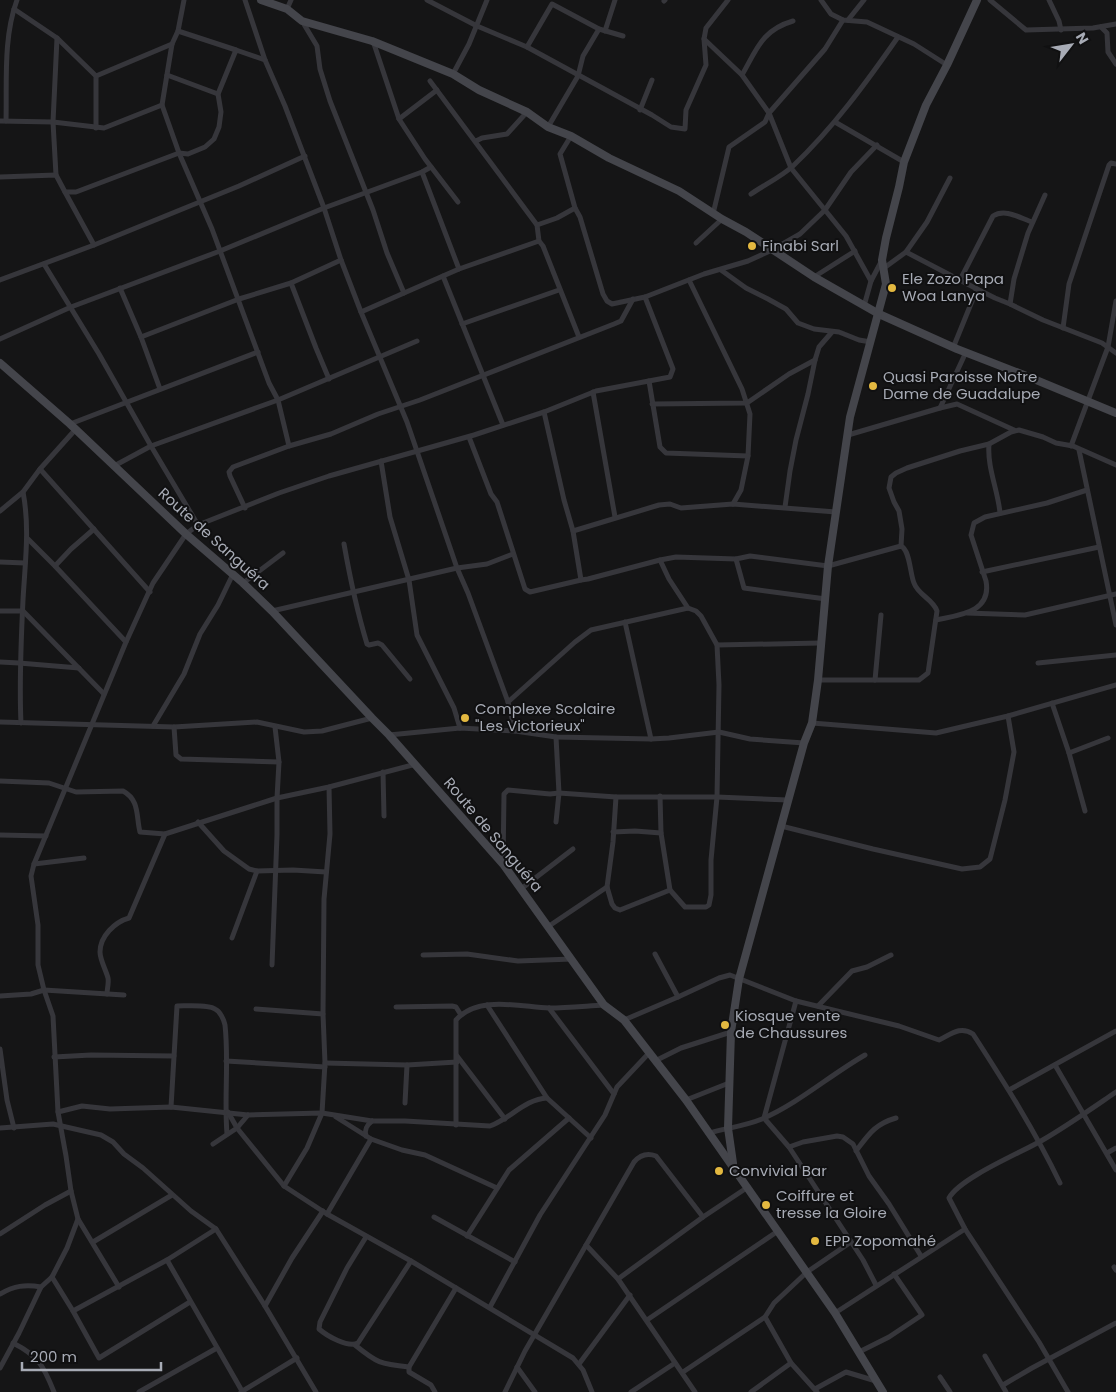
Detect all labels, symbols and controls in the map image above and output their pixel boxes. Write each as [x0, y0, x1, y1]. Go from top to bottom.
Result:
north arrow [1046, 20, 1096, 70]
text: N [1071, 29, 1093, 48]
place label: Finabi Sarl [762, 235, 839, 256]
marker: Finabi Sarl [746, 240, 758, 252]
place label: Ele Zozo Papa Woa Lanya [902, 268, 1004, 306]
marker: Ele Zozo Papa Woa Lanya [886, 282, 898, 294]
place label: Quasi Paroisse Notre Dame de Guadalupe [883, 366, 1040, 404]
marker: Quasi Paroisse Notre Dame de Guadalupe [867, 380, 879, 392]
street label: Route de Sanguéra [154, 483, 275, 595]
place label: Complexe Scolaire "Les Victorieux" [475, 698, 615, 736]
marker: Complexe Scolaire "Les Victorieux" [459, 712, 471, 724]
street label: Route de Sanguéra [439, 773, 548, 897]
place label: Kiosque vente de Chaussures [735, 1005, 848, 1043]
marker: Kiosque vente de Chaussures [719, 1019, 731, 1031]
place label: Convivial Bar [729, 1160, 827, 1181]
marker: Convivial Bar [713, 1165, 725, 1177]
place label: Coiffure et tresse la Gloire [776, 1185, 887, 1223]
marker: Coiffure et tresse la Gloire [760, 1199, 772, 1211]
place label: EPP Zopomahé [825, 1230, 936, 1251]
marker: EPP Zopomahé [809, 1235, 821, 1247]
scale bar [22, 1340, 161, 1372]
text: 200 m [30, 1346, 77, 1367]

